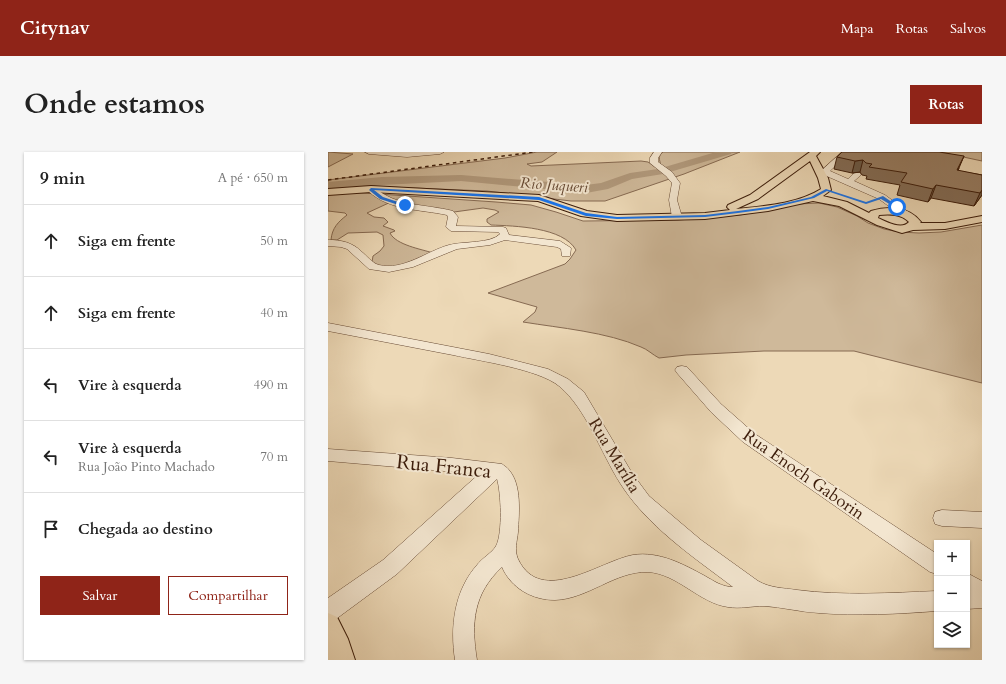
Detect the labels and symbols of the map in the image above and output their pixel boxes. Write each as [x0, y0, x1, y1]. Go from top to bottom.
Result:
water label: Rio Juqueri [519, 173, 590, 197]
route end [396, 196, 414, 214]
route start [888, 198, 906, 216]
street label: Rua Marília [583, 413, 646, 498]
street label: Rua Enoch Gaborin [738, 424, 869, 525]
street label: Rua Franca [395, 448, 493, 485]

